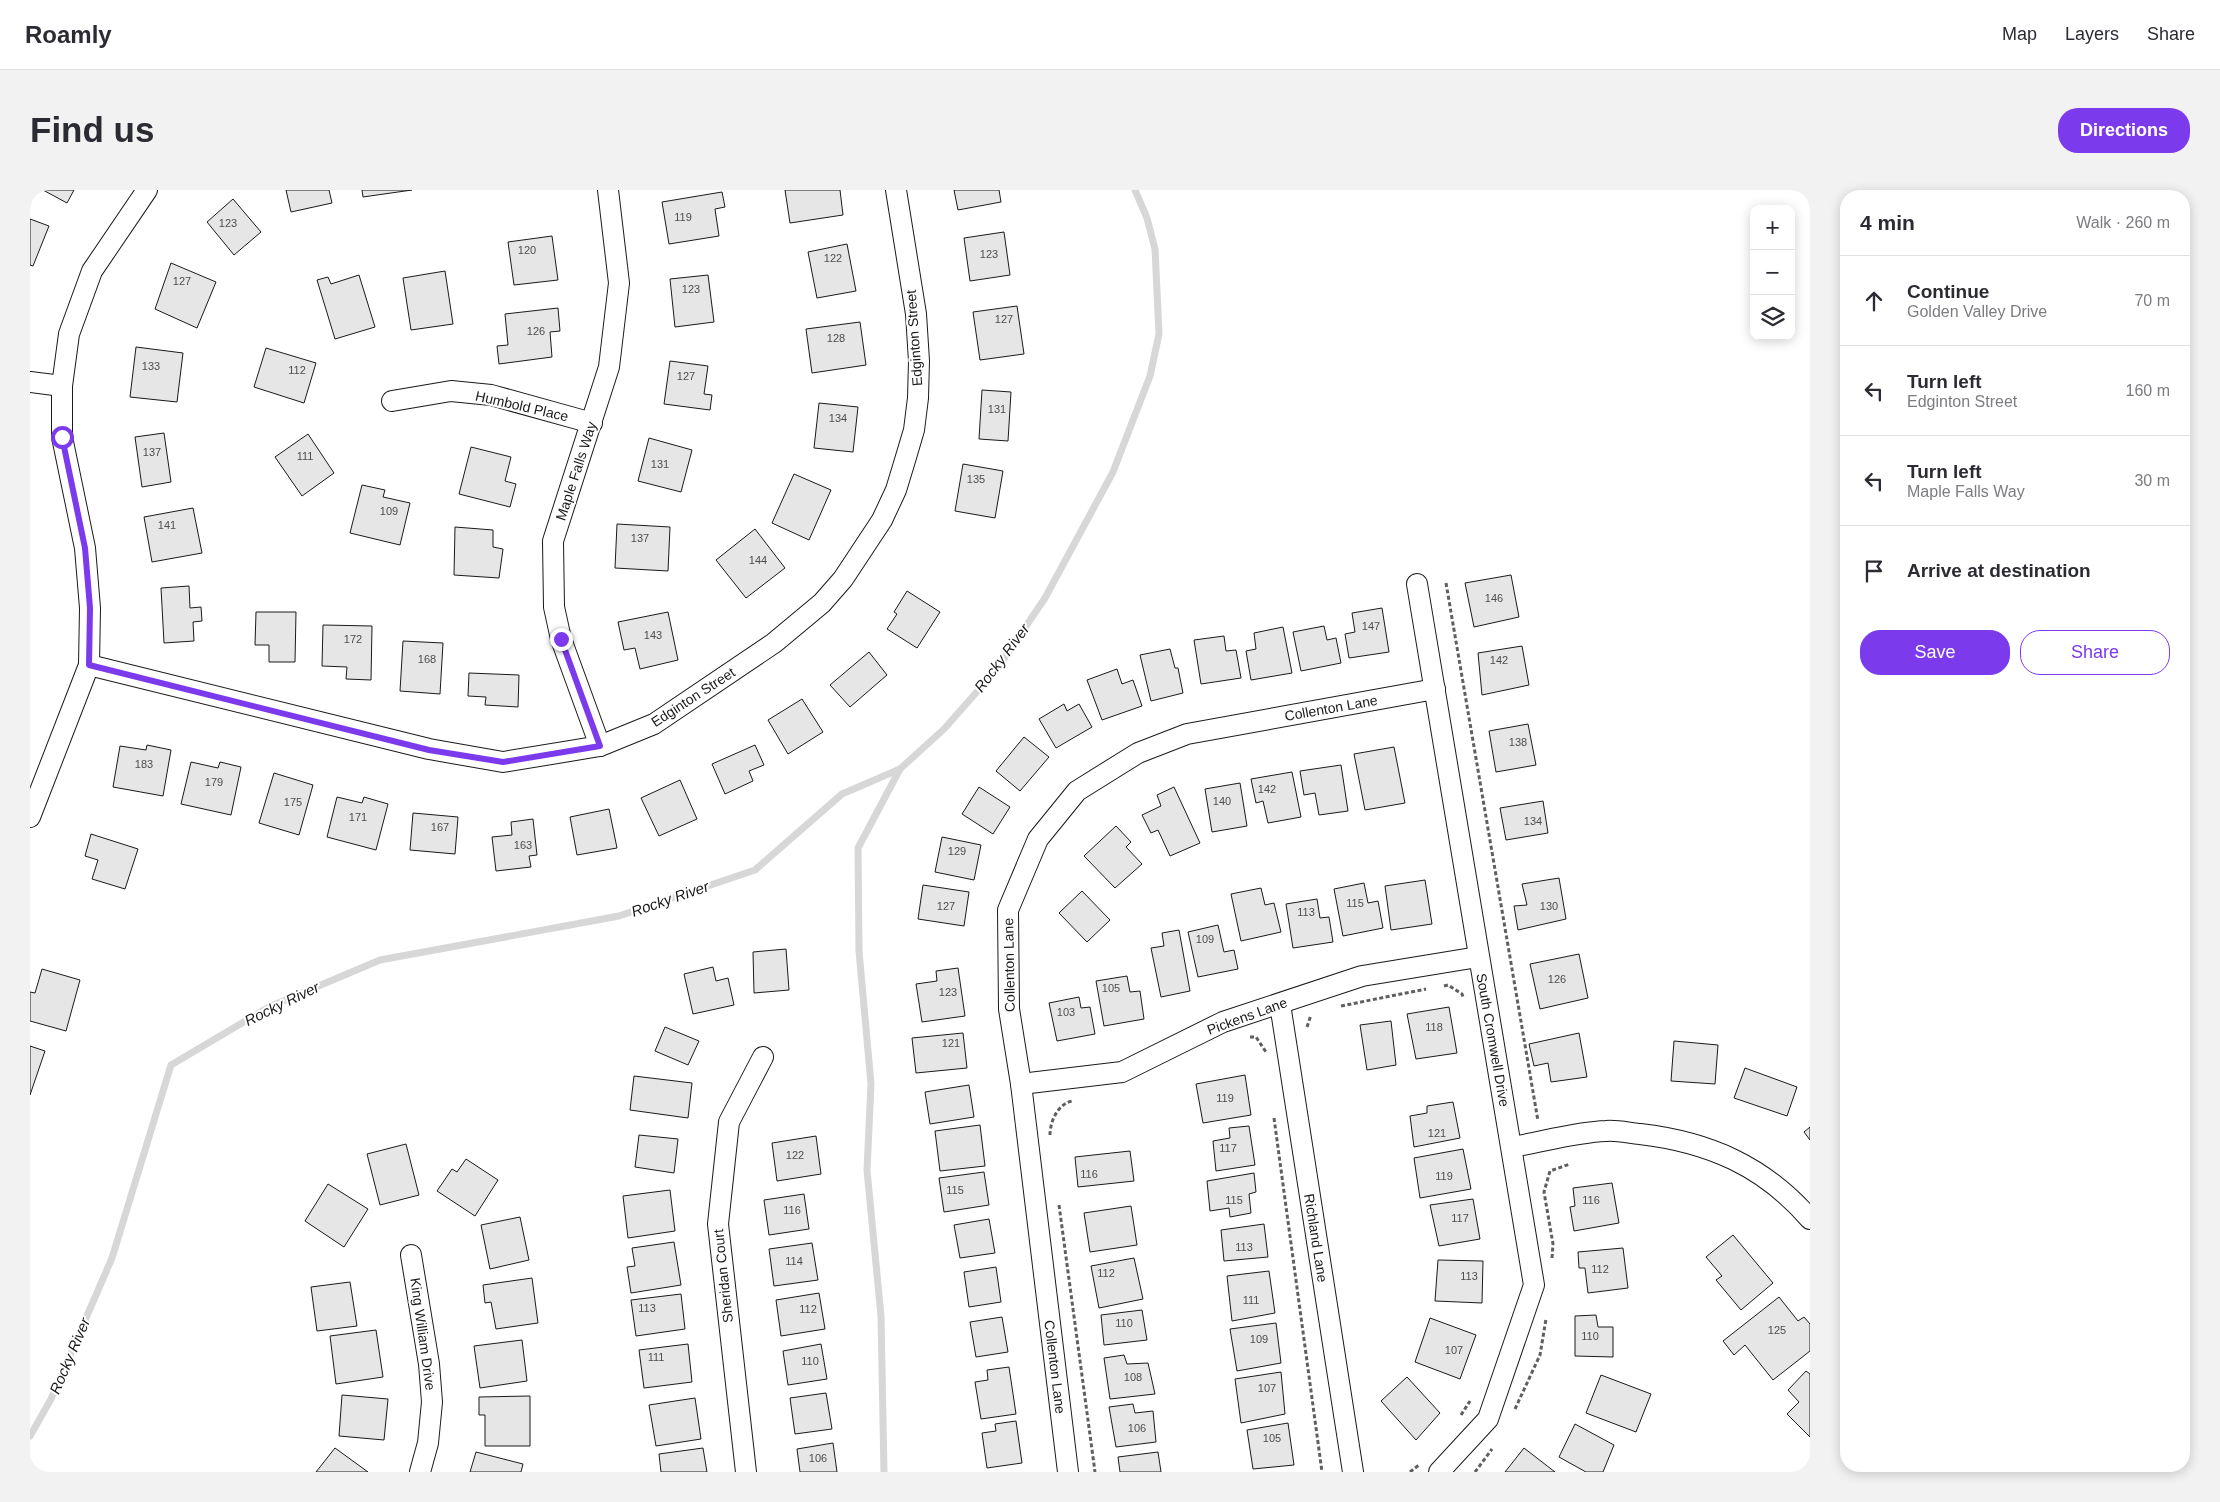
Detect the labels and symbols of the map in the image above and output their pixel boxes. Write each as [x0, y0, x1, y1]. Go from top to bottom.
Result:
house number: 119 [674, 211, 692, 223]
house number: 123 [219, 217, 237, 229]
house number: 120 [518, 244, 536, 256]
house number: 123 [980, 248, 998, 260]
house number: 122 [824, 252, 842, 264]
house number: 127 [173, 275, 191, 287]
house number: 123 [682, 283, 700, 295]
street label: Edginton Street [903, 289, 925, 387]
house number: 127 [995, 313, 1013, 325]
house number: 126 [527, 325, 545, 337]
house number: 128 [827, 332, 845, 344]
house number: 133 [142, 360, 160, 372]
house number: 112 [288, 364, 306, 376]
house number: 127 [677, 370, 695, 382]
street label: Humbold Place [474, 388, 570, 425]
house number: 131 [988, 403, 1006, 415]
house number: 134 [829, 412, 847, 424]
street label: Maple Falls Way [552, 420, 600, 522]
route start [51, 426, 74, 449]
house number: 137 [143, 446, 161, 458]
house number: 111 [297, 450, 313, 462]
house number: 131 [651, 458, 669, 470]
house number: 135 [967, 473, 985, 485]
house number: 109 [380, 505, 398, 517]
house number: 141 [158, 519, 176, 531]
house number: 137 [631, 532, 649, 544]
house number: 144 [749, 554, 767, 566]
house number: 146 [1485, 592, 1503, 604]
water label: Rocky River [970, 620, 1033, 695]
house number: 147 [1362, 620, 1380, 632]
route end [550, 628, 573, 651]
house number: 143 [644, 629, 662, 641]
house number: 172 [344, 633, 362, 645]
house number: 168 [418, 653, 436, 665]
house number: 142 [1490, 654, 1508, 666]
street label: Edginton Street [648, 664, 738, 730]
street label: Collenton Lane [1283, 692, 1379, 724]
house number: 138 [1509, 736, 1527, 748]
house number: 183 [135, 758, 153, 770]
house number: 179 [205, 776, 223, 788]
house number: 142 [1258, 783, 1276, 795]
house number: 140 [1213, 795, 1231, 807]
house number: 175 [284, 796, 302, 808]
house number: 171 [349, 811, 367, 823]
house number: 134 [1524, 815, 1542, 827]
house number: 167 [431, 821, 449, 833]
house number: 163 [514, 839, 532, 851]
house number: 129 [948, 845, 966, 857]
water label: Rocky River [629, 877, 712, 920]
house number: 115 [1346, 897, 1364, 909]
house number: 127 [937, 900, 955, 912]
house number: 130 [1540, 900, 1558, 912]
house number: 113 [1297, 906, 1315, 918]
street label: Collenton Lane [1000, 918, 1018, 1012]
house number: 109 [1196, 933, 1214, 945]
street label: South Cromwell Drive [1473, 972, 1513, 1108]
house number: 126 [1548, 973, 1566, 985]
water label: Rocky River [242, 978, 323, 1029]
house number: 105 [1102, 982, 1120, 994]
house number: 123 [939, 986, 957, 998]
street label: Pickens Lane [1205, 994, 1289, 1038]
house number: 103 [1057, 1006, 1075, 1018]
house number: 118 [1425, 1021, 1443, 1033]
house number: 121 [942, 1037, 960, 1049]
house number: 119 [1216, 1092, 1234, 1104]
house number: 121 [1428, 1127, 1446, 1139]
house number: 117 [1219, 1142, 1237, 1154]
house number: 122 [786, 1149, 804, 1161]
house number: 116 [1080, 1168, 1098, 1180]
house number: 119 [1435, 1170, 1453, 1182]
house number: 115 [946, 1184, 964, 1196]
street label: Richland Lane [1301, 1193, 1331, 1284]
house number: 115 [1225, 1194, 1243, 1206]
house number: 116 [1582, 1194, 1600, 1206]
house number: 116 [783, 1204, 801, 1216]
house number: 117 [1451, 1212, 1469, 1224]
street label: Sheridan Court [710, 1228, 736, 1324]
house number: 113 [1235, 1241, 1253, 1253]
house number: 114 [785, 1255, 803, 1267]
house number: 112 [1591, 1263, 1609, 1275]
house number: 112 [1097, 1267, 1115, 1279]
house number: 113 [1460, 1270, 1478, 1282]
street label: King William Drive [407, 1277, 439, 1392]
house number: 111 [1243, 1294, 1259, 1306]
house number: 113 [638, 1302, 656, 1314]
house number: 112 [799, 1303, 817, 1315]
water label: Rocky River [46, 1314, 94, 1396]
house number: 110 [1115, 1317, 1133, 1329]
street label: Collenton Lane [1041, 1319, 1069, 1415]
house number: 125 [1768, 1324, 1786, 1336]
house number: 110 [1581, 1330, 1599, 1342]
house number: 109 [1250, 1333, 1268, 1345]
house number: 107 [1445, 1344, 1463, 1356]
house number: 111 [648, 1351, 664, 1363]
house number: 110 [801, 1355, 819, 1367]
house number: 108 [1124, 1371, 1142, 1383]
house number: 107 [1258, 1382, 1276, 1394]
house number: 106 [1128, 1422, 1146, 1434]
house number: 105 [1263, 1432, 1281, 1444]
house number: 106 [809, 1452, 827, 1464]

